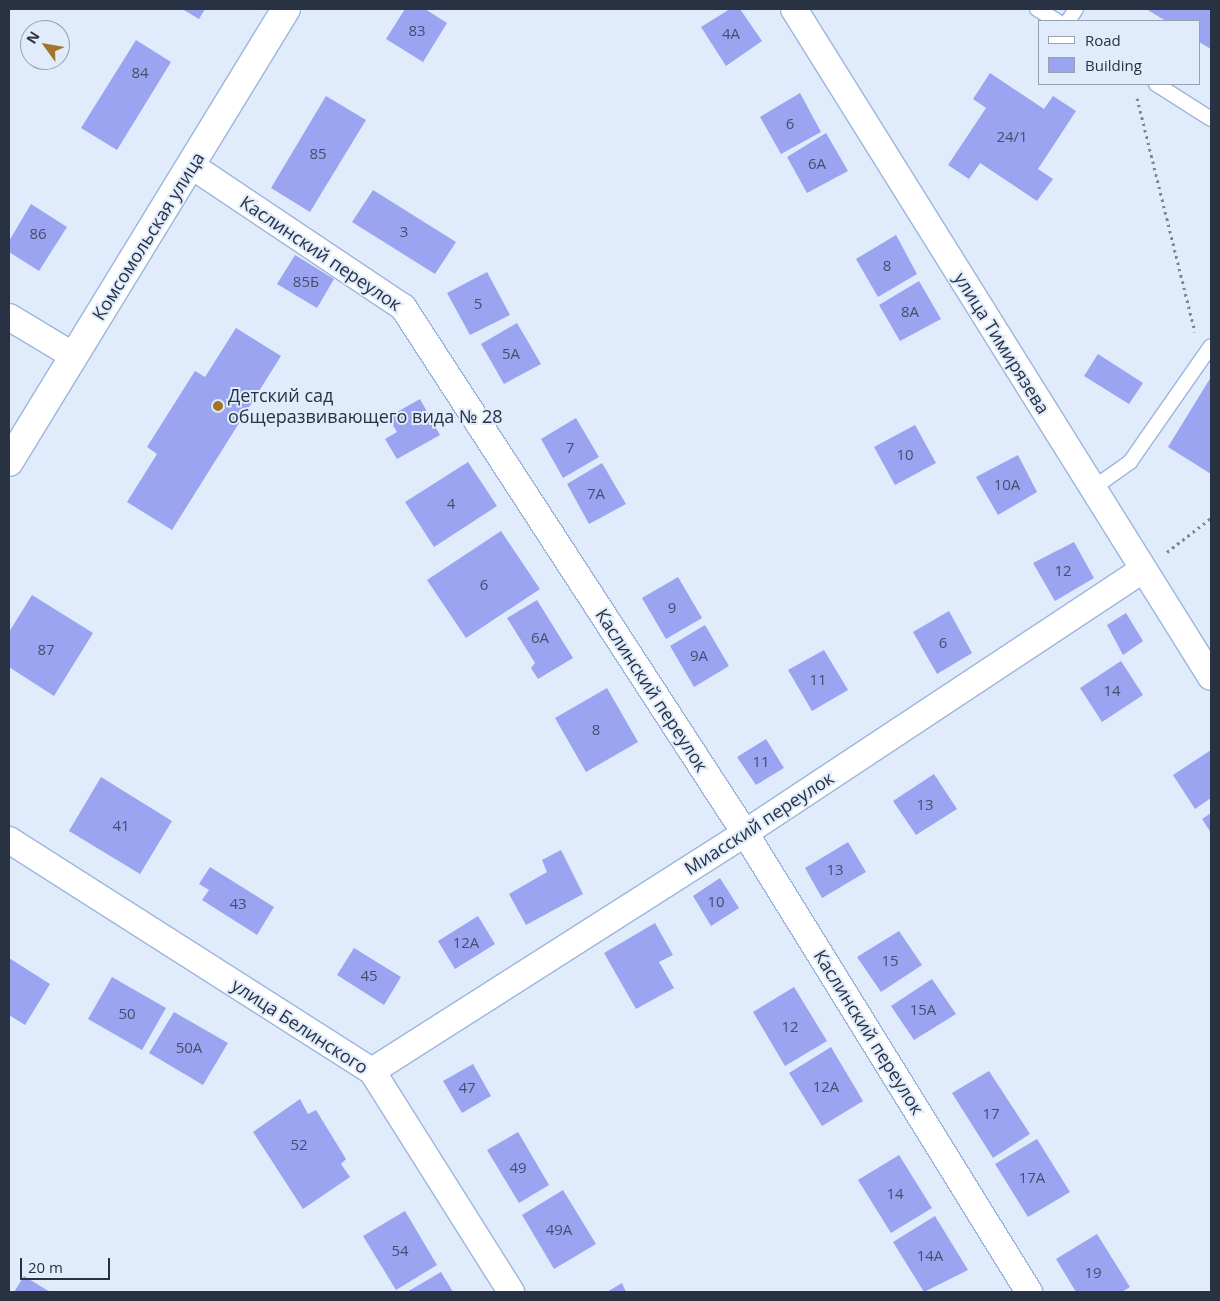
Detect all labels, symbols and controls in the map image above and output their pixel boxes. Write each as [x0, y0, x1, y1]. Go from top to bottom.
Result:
north arrow [20, 20, 70, 70]
legend [1038, 20, 1200, 85]
house number: 83 [408, 22, 426, 40]
house number: 4А [722, 25, 740, 43]
text: N [22, 27, 44, 47]
text: Road [1085, 30, 1121, 50]
text: Building [1085, 55, 1142, 75]
house number: 84 [131, 64, 149, 82]
house number: 6 [786, 115, 794, 133]
house number: 24/1 [996, 128, 1028, 146]
house number: 85 [309, 145, 327, 163]
street label: Комсомольская улица [87, 148, 209, 324]
house number: 6А [808, 155, 826, 173]
street label: Каслинский переулок [236, 191, 406, 315]
house number: 3 [400, 223, 408, 241]
house number: 86 [29, 225, 47, 243]
house number: 8 [883, 257, 891, 275]
street label: улица Тимирязева [950, 268, 1054, 418]
house number: 85Б [293, 273, 319, 291]
house number: 5 [474, 295, 482, 313]
house number: 8А [901, 303, 919, 321]
house number: 5А [502, 345, 520, 363]
place label: Детский сад общеразвивающего вида № 28 [228, 385, 502, 428]
marker: Детский сад общеразвивающего вида № 28 [212, 400, 224, 412]
house number: 7 [566, 439, 574, 457]
house number: 10 [896, 446, 914, 464]
house number: 10А [994, 476, 1020, 494]
house number: 7А [587, 485, 605, 503]
house number: 4 [447, 495, 455, 513]
house number: 12 [1054, 562, 1072, 580]
house number: 6 [480, 576, 488, 594]
house number: 9 [668, 599, 676, 617]
street label: Каслинский переулок [591, 604, 713, 776]
house number: 6А [531, 629, 549, 647]
house number: 6 [939, 634, 947, 652]
house number: 87 [37, 641, 55, 659]
house number: 9А [690, 647, 708, 665]
house number: 11 [809, 671, 827, 689]
house number: 14 [1103, 682, 1121, 700]
house number: 8 [592, 721, 600, 739]
house number: 11 [752, 753, 770, 771]
street label: Миасский переулок [680, 767, 838, 879]
house number: 13 [916, 796, 934, 814]
house number: 41 [112, 817, 130, 835]
house number: 13 [826, 861, 844, 879]
house number: 10 [707, 893, 725, 911]
house number: 43 [229, 895, 247, 913]
house number: 12А [453, 934, 479, 952]
street label: Каслинский переулок [809, 946, 929, 1118]
house number: 15 [881, 952, 899, 970]
house number: 45 [360, 967, 378, 985]
street label: улица Белинского [228, 974, 372, 1078]
house number: 15А [910, 1001, 936, 1019]
house number: 50 [118, 1005, 136, 1023]
house number: 12 [781, 1018, 799, 1036]
house number: 50А [176, 1039, 202, 1057]
house number: 12А [813, 1078, 839, 1096]
house number: 47 [458, 1079, 476, 1097]
house number: 17 [982, 1105, 1000, 1123]
house number: 52 [290, 1136, 308, 1154]
house number: 49 [509, 1159, 527, 1177]
house number: 17А [1019, 1169, 1045, 1187]
house number: 14 [886, 1185, 904, 1203]
house number: 49А [546, 1221, 572, 1239]
house number: 54 [391, 1242, 409, 1260]
house number: 14А [917, 1247, 943, 1265]
scale bar [22, 1248, 112, 1280]
text: 20 m [28, 1257, 63, 1277]
house number: 19 [1084, 1264, 1102, 1282]

